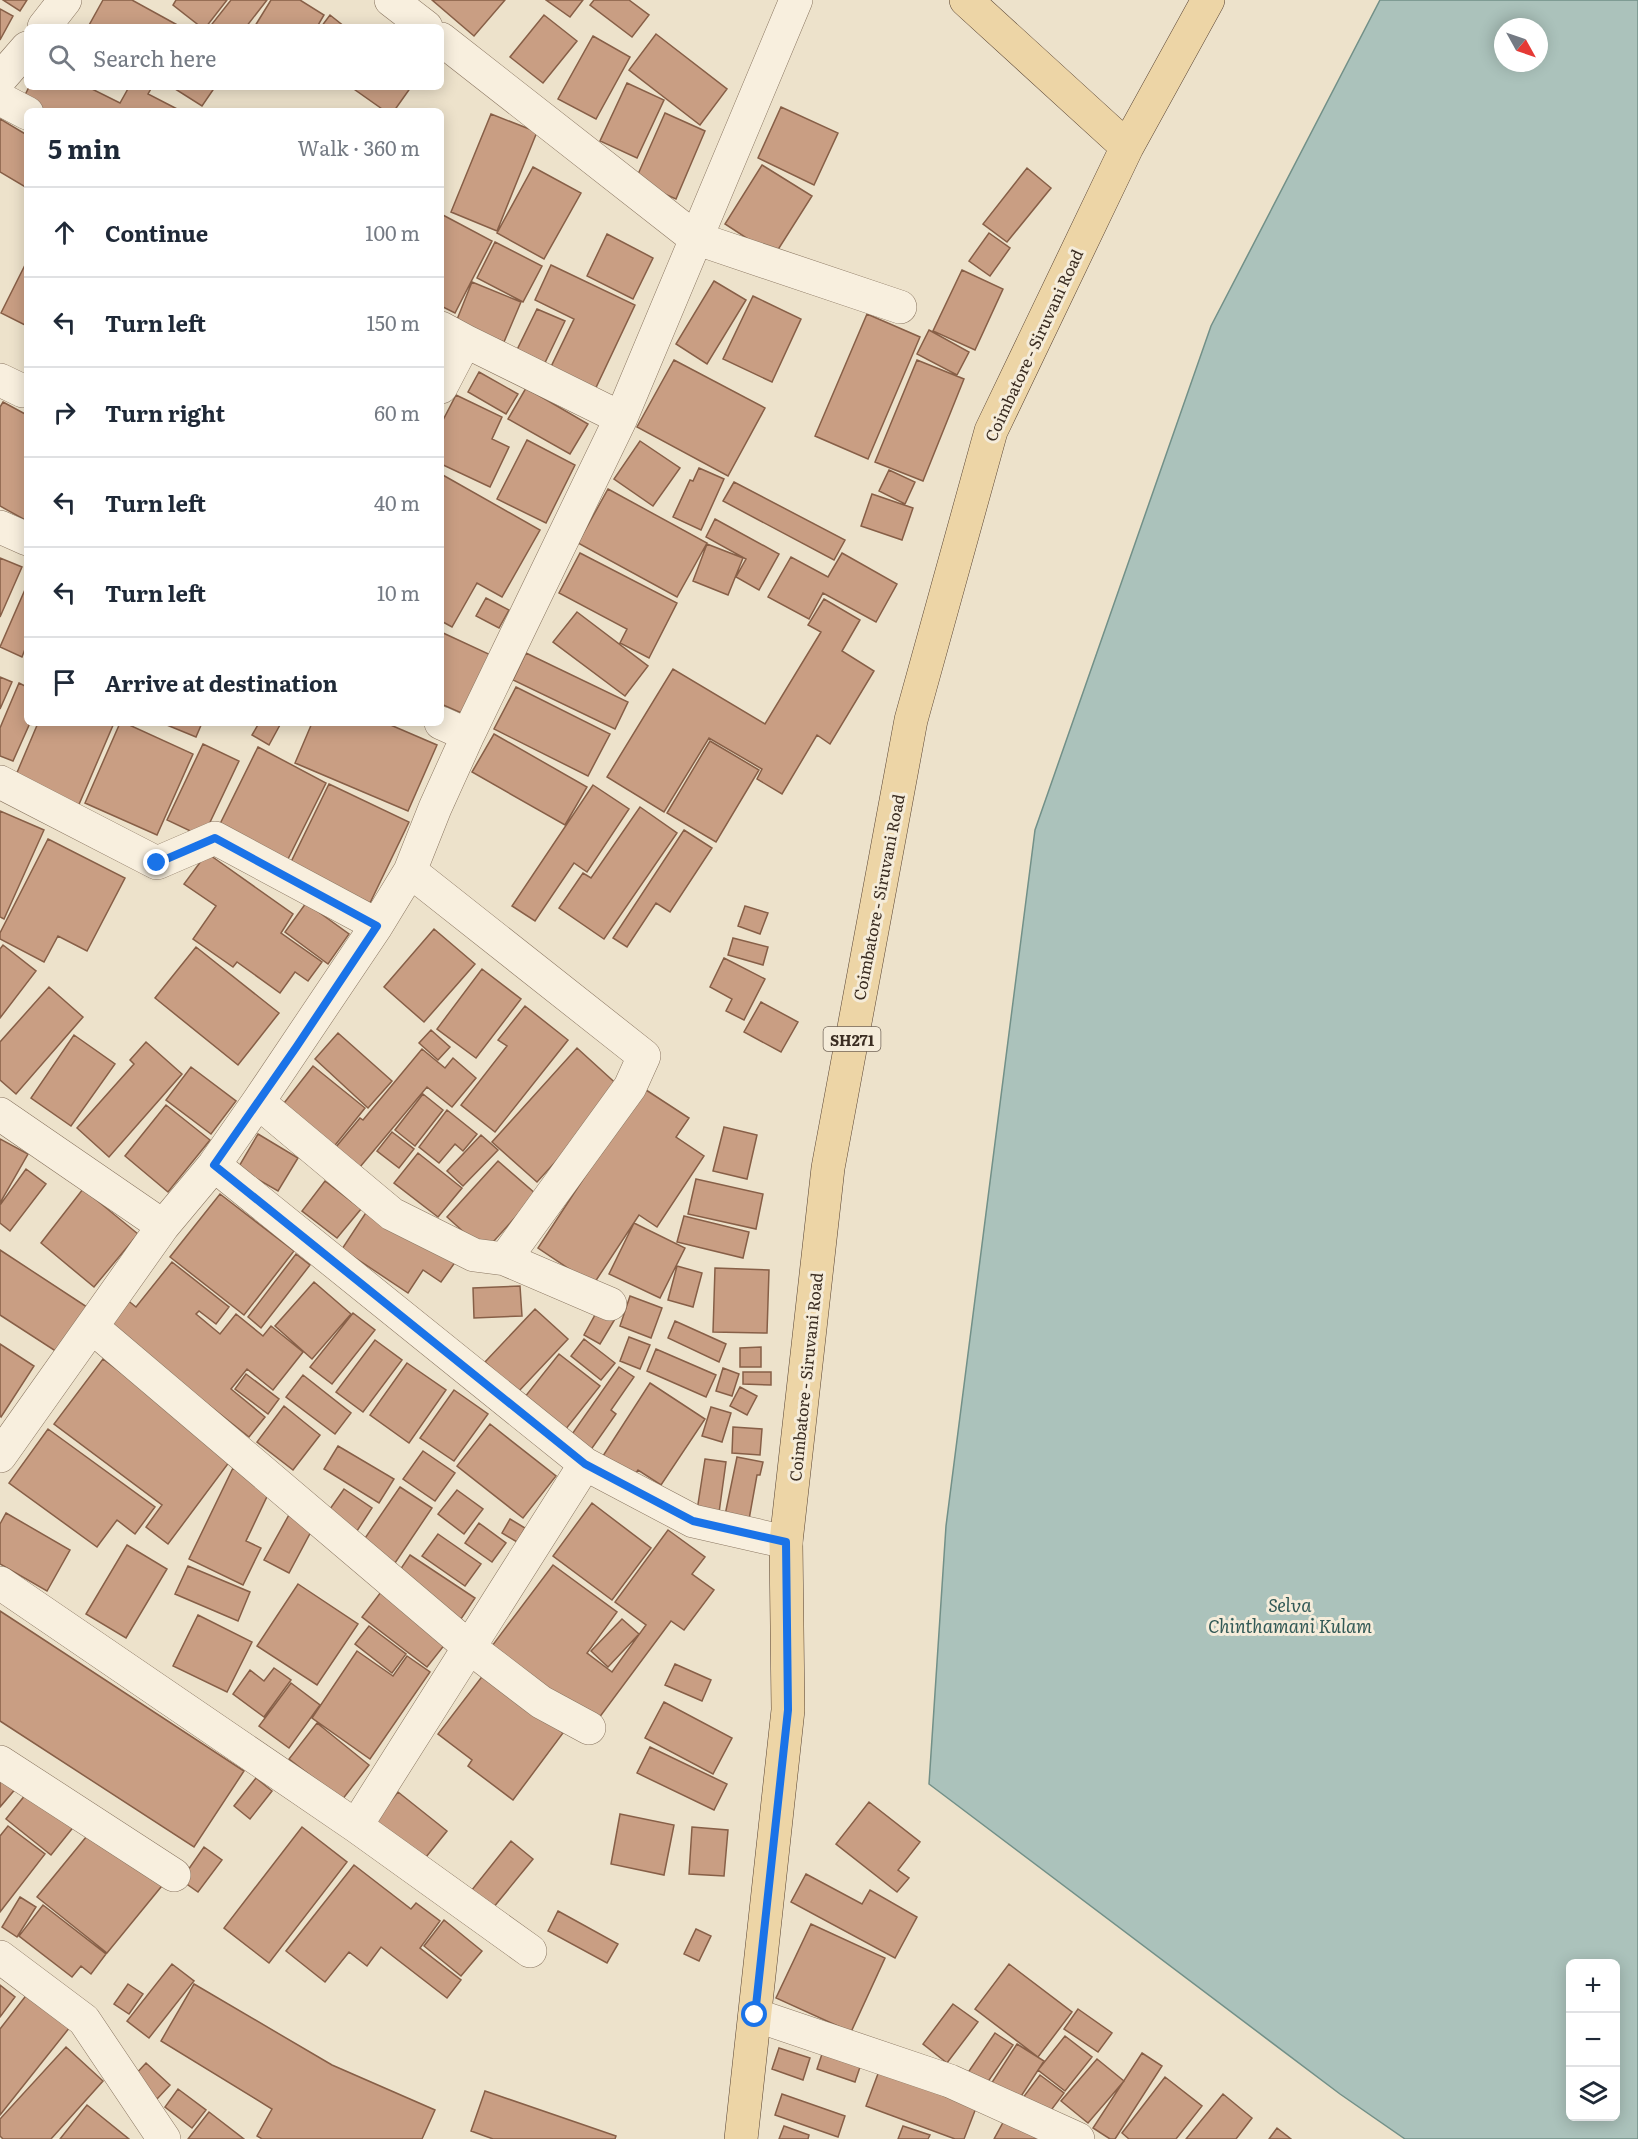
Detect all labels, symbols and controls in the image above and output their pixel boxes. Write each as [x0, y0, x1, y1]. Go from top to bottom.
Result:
north arrow [1494, 18, 1548, 72]
search box [24, 24, 444, 90]
icon: search [45, 41, 78, 74]
text: Search here [93, 41, 216, 74]
text: 5 min [48, 128, 121, 167]
text: Walk · 360 m [298, 132, 420, 162]
icon: ahead [48, 216, 81, 249]
text: Continue [105, 216, 208, 249]
text: 100 m [365, 217, 420, 247]
street label: Coimbatore - Siruvani Road [978, 245, 1088, 445]
icon: left [48, 306, 81, 339]
text: Turn left [105, 306, 206, 339]
text: 150 m [367, 307, 420, 337]
icon: right [48, 396, 81, 429]
text: Turn right [105, 396, 225, 429]
text: 60 m [374, 397, 420, 427]
icon: left [48, 486, 81, 519]
text: Turn left [105, 486, 206, 519]
text: 40 m [374, 487, 420, 517]
icon: left [48, 576, 81, 609]
text: Turn left [105, 576, 206, 609]
text: 10 m [377, 577, 420, 607]
icon: arrive [48, 666, 81, 699]
text: Arrive at destination [105, 666, 338, 699]
street label: Coimbatore - Siruvani Road [846, 791, 910, 1002]
route end [143, 849, 169, 875]
road number: SH271 [824, 1027, 880, 1051]
street label: Coimbatore - Siruvani Road [782, 1271, 828, 1483]
water label: Selva Chinthamani Kulam [1208, 1591, 1372, 1639]
map controls [1566, 1959, 1620, 2121]
button: + [1566, 1959, 1620, 2013]
route start [741, 2001, 767, 2027]
button: − [1566, 2013, 1620, 2067]
button: layers [1566, 2067, 1620, 2121]

